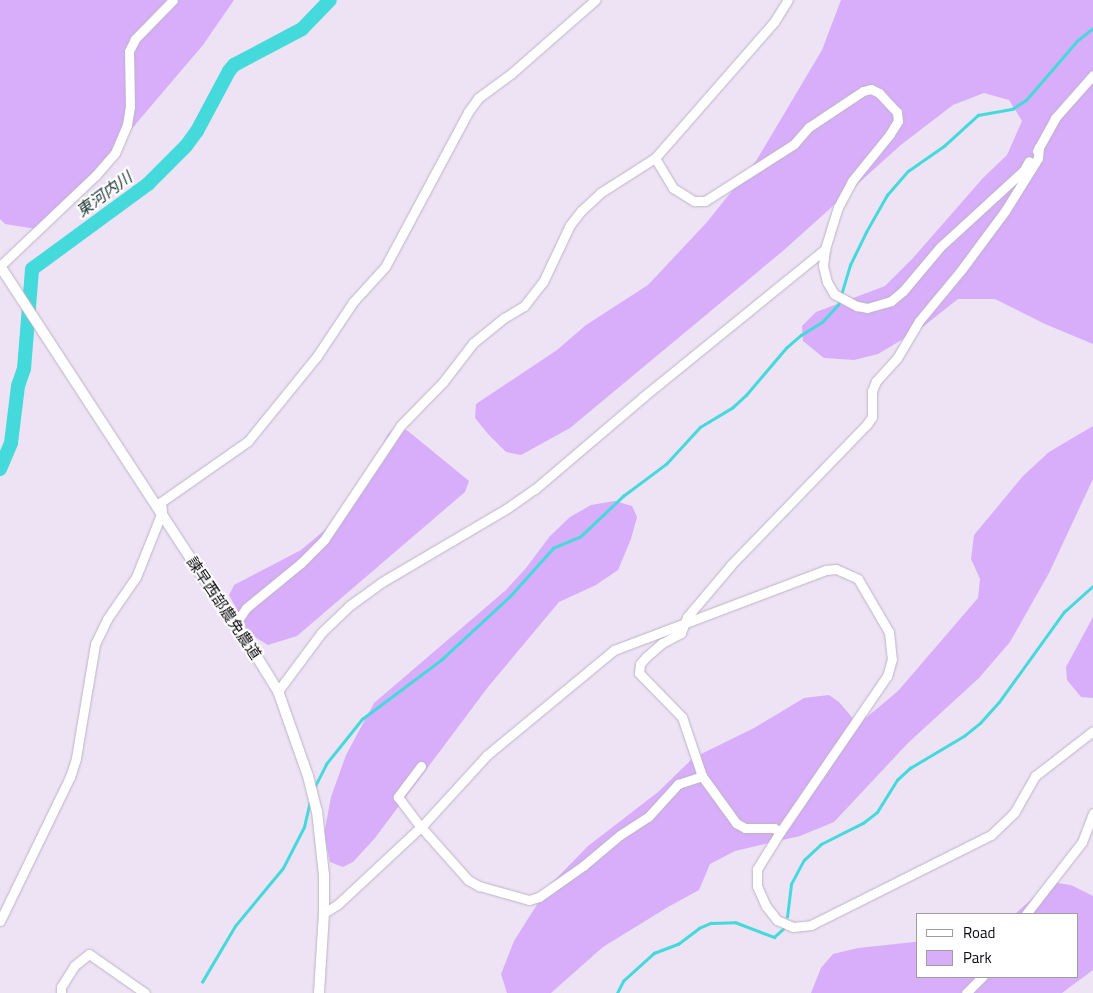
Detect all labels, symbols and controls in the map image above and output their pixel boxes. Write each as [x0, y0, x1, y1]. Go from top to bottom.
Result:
water label: 東河内川 [72, 167, 136, 221]
street label: 諫早西部農免農道 [183, 553, 265, 663]
legend [916, 913, 1078, 978]
text: Road [963, 921, 995, 944]
text: Park [963, 946, 992, 969]

